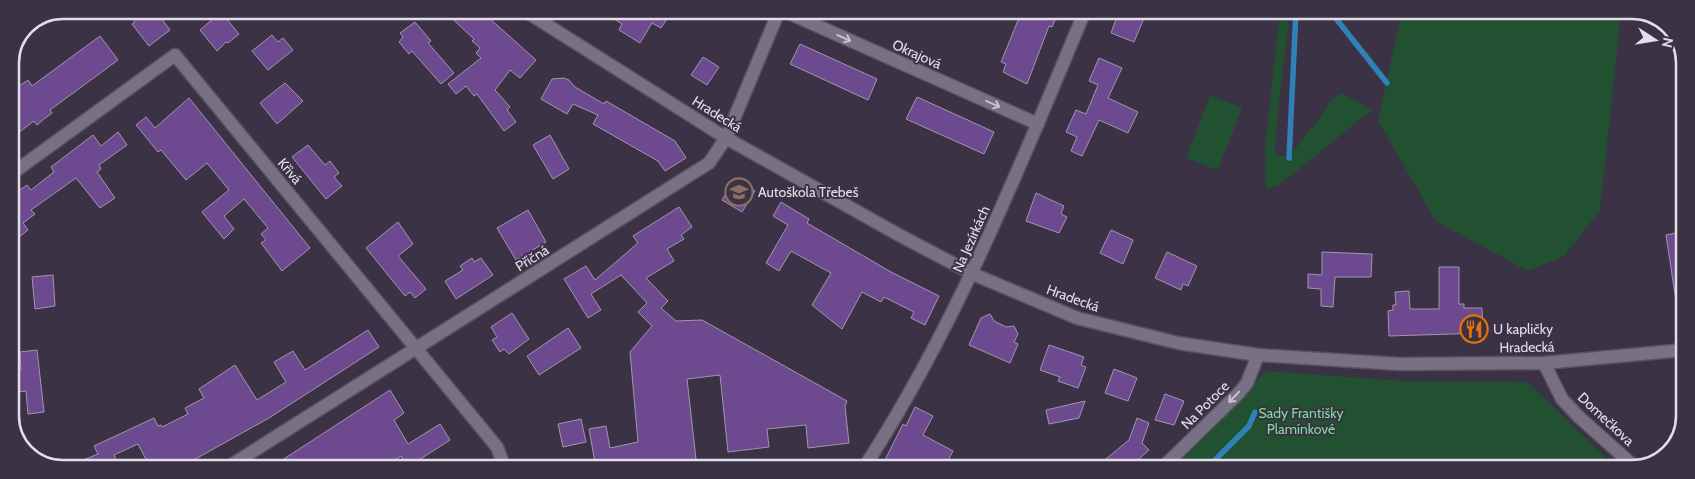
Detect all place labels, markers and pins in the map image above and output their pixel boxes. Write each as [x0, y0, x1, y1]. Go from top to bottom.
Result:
school or university icon: Autoškola Třebeš [724, 177, 754, 207]
place label: Autoškola Třebeš [758, 183, 859, 201]
restaurant icon: U kapličky [1459, 314, 1489, 344]
place label: U kapličky [1493, 320, 1553, 338]

